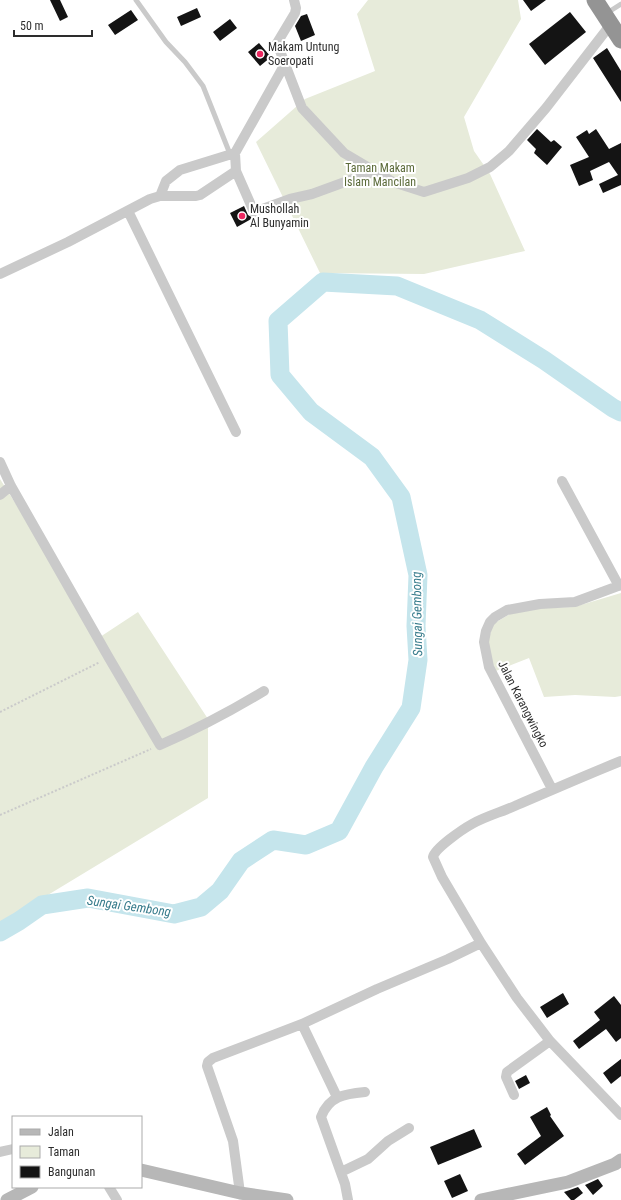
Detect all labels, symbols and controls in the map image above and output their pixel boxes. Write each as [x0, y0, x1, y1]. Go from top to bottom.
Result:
scale bar [14, 12, 92, 38]
text: 50 m [20, 19, 44, 33]
place label: Makam Untung Soeropati [268, 40, 339, 68]
marker: Makam Untung Soeropati [255, 49, 265, 59]
park label: Taman Makam Islam Mancilan [344, 161, 416, 189]
place label: Mushollah Al Bunyamin [250, 202, 309, 230]
marker: Mushollah Al Bunyamin [237, 211, 247, 221]
water label: Sungai Gembong [409, 572, 425, 656]
street label: Jalan Karangwingko [495, 658, 551, 750]
water label: Sungai Gembong [86, 893, 172, 919]
legend [12, 1116, 142, 1188]
text: Jalan [48, 1125, 74, 1139]
text: Taman [48, 1145, 80, 1159]
text: Bangunan [48, 1165, 95, 1179]

